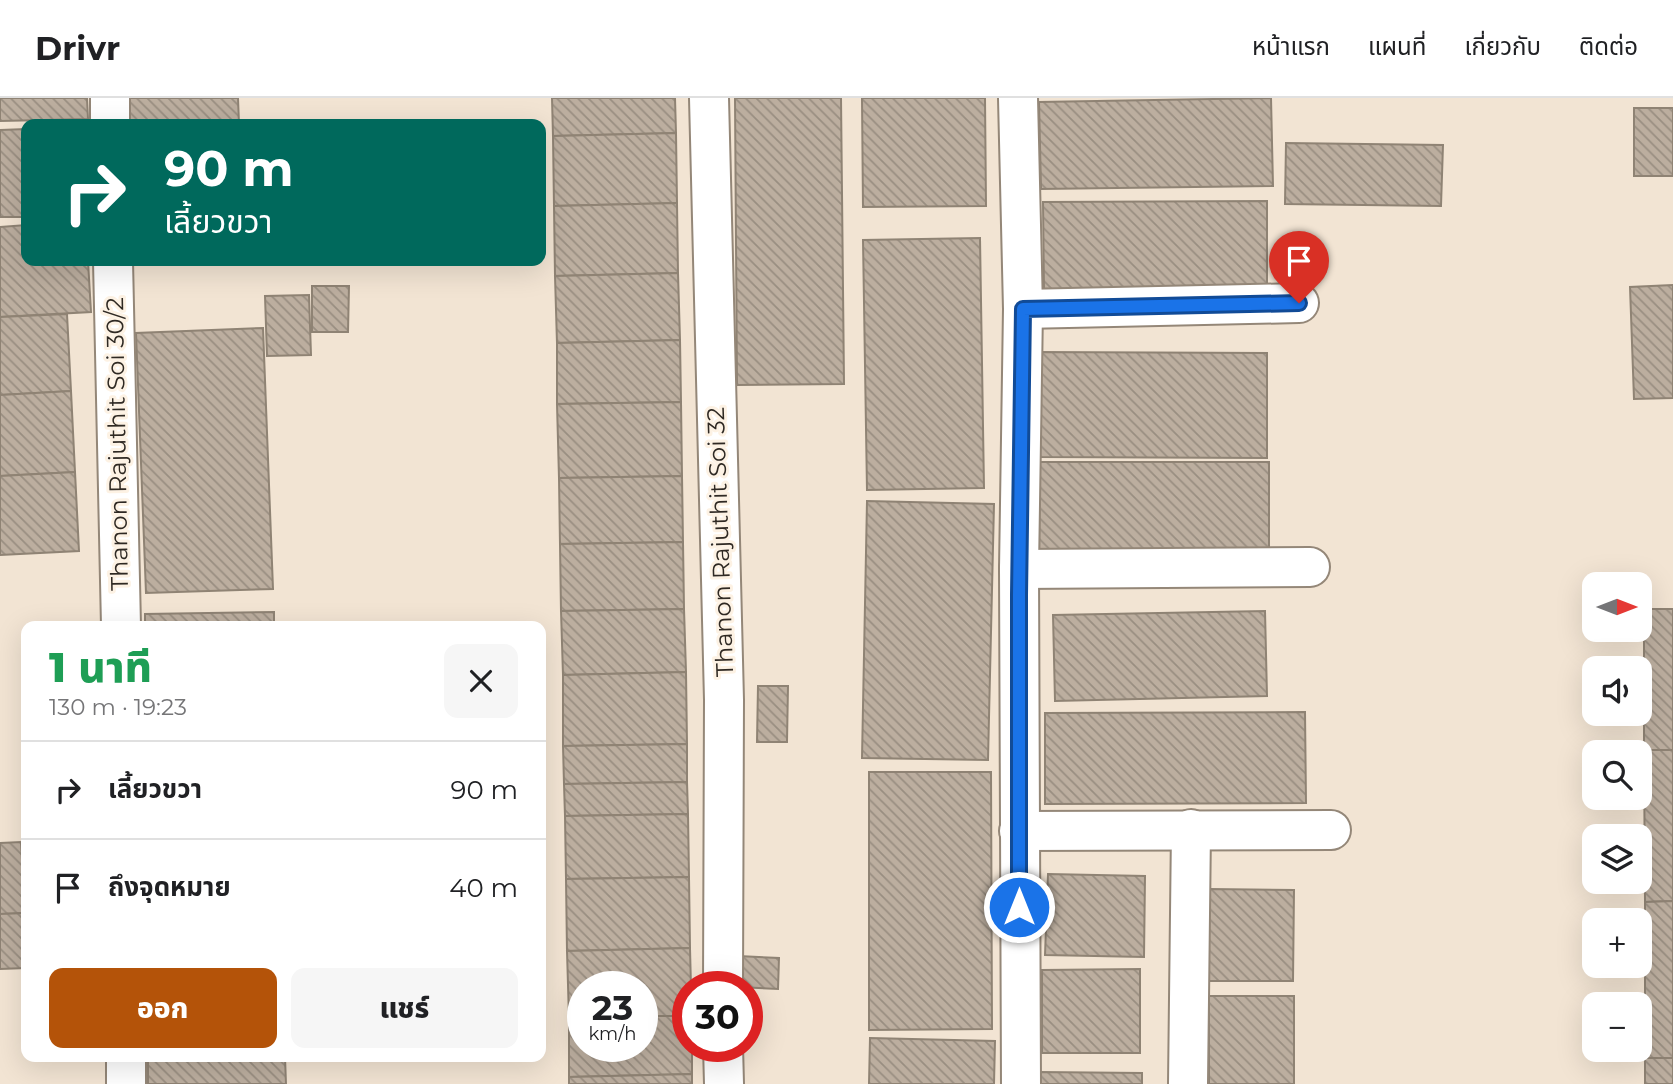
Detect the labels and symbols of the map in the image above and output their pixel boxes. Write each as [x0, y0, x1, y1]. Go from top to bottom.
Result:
pin [1269, 231, 1329, 303]
street label: Thanon Rajuthit Soi 30/2 [100, 297, 134, 591]
street label: Thanon Rajuthit Soi 32 [701, 407, 739, 677]
north arrow [1582, 572, 1652, 642]
position arrow [982, 870, 1056, 944]
speed limit sign: 30 [672, 971, 763, 1062]

